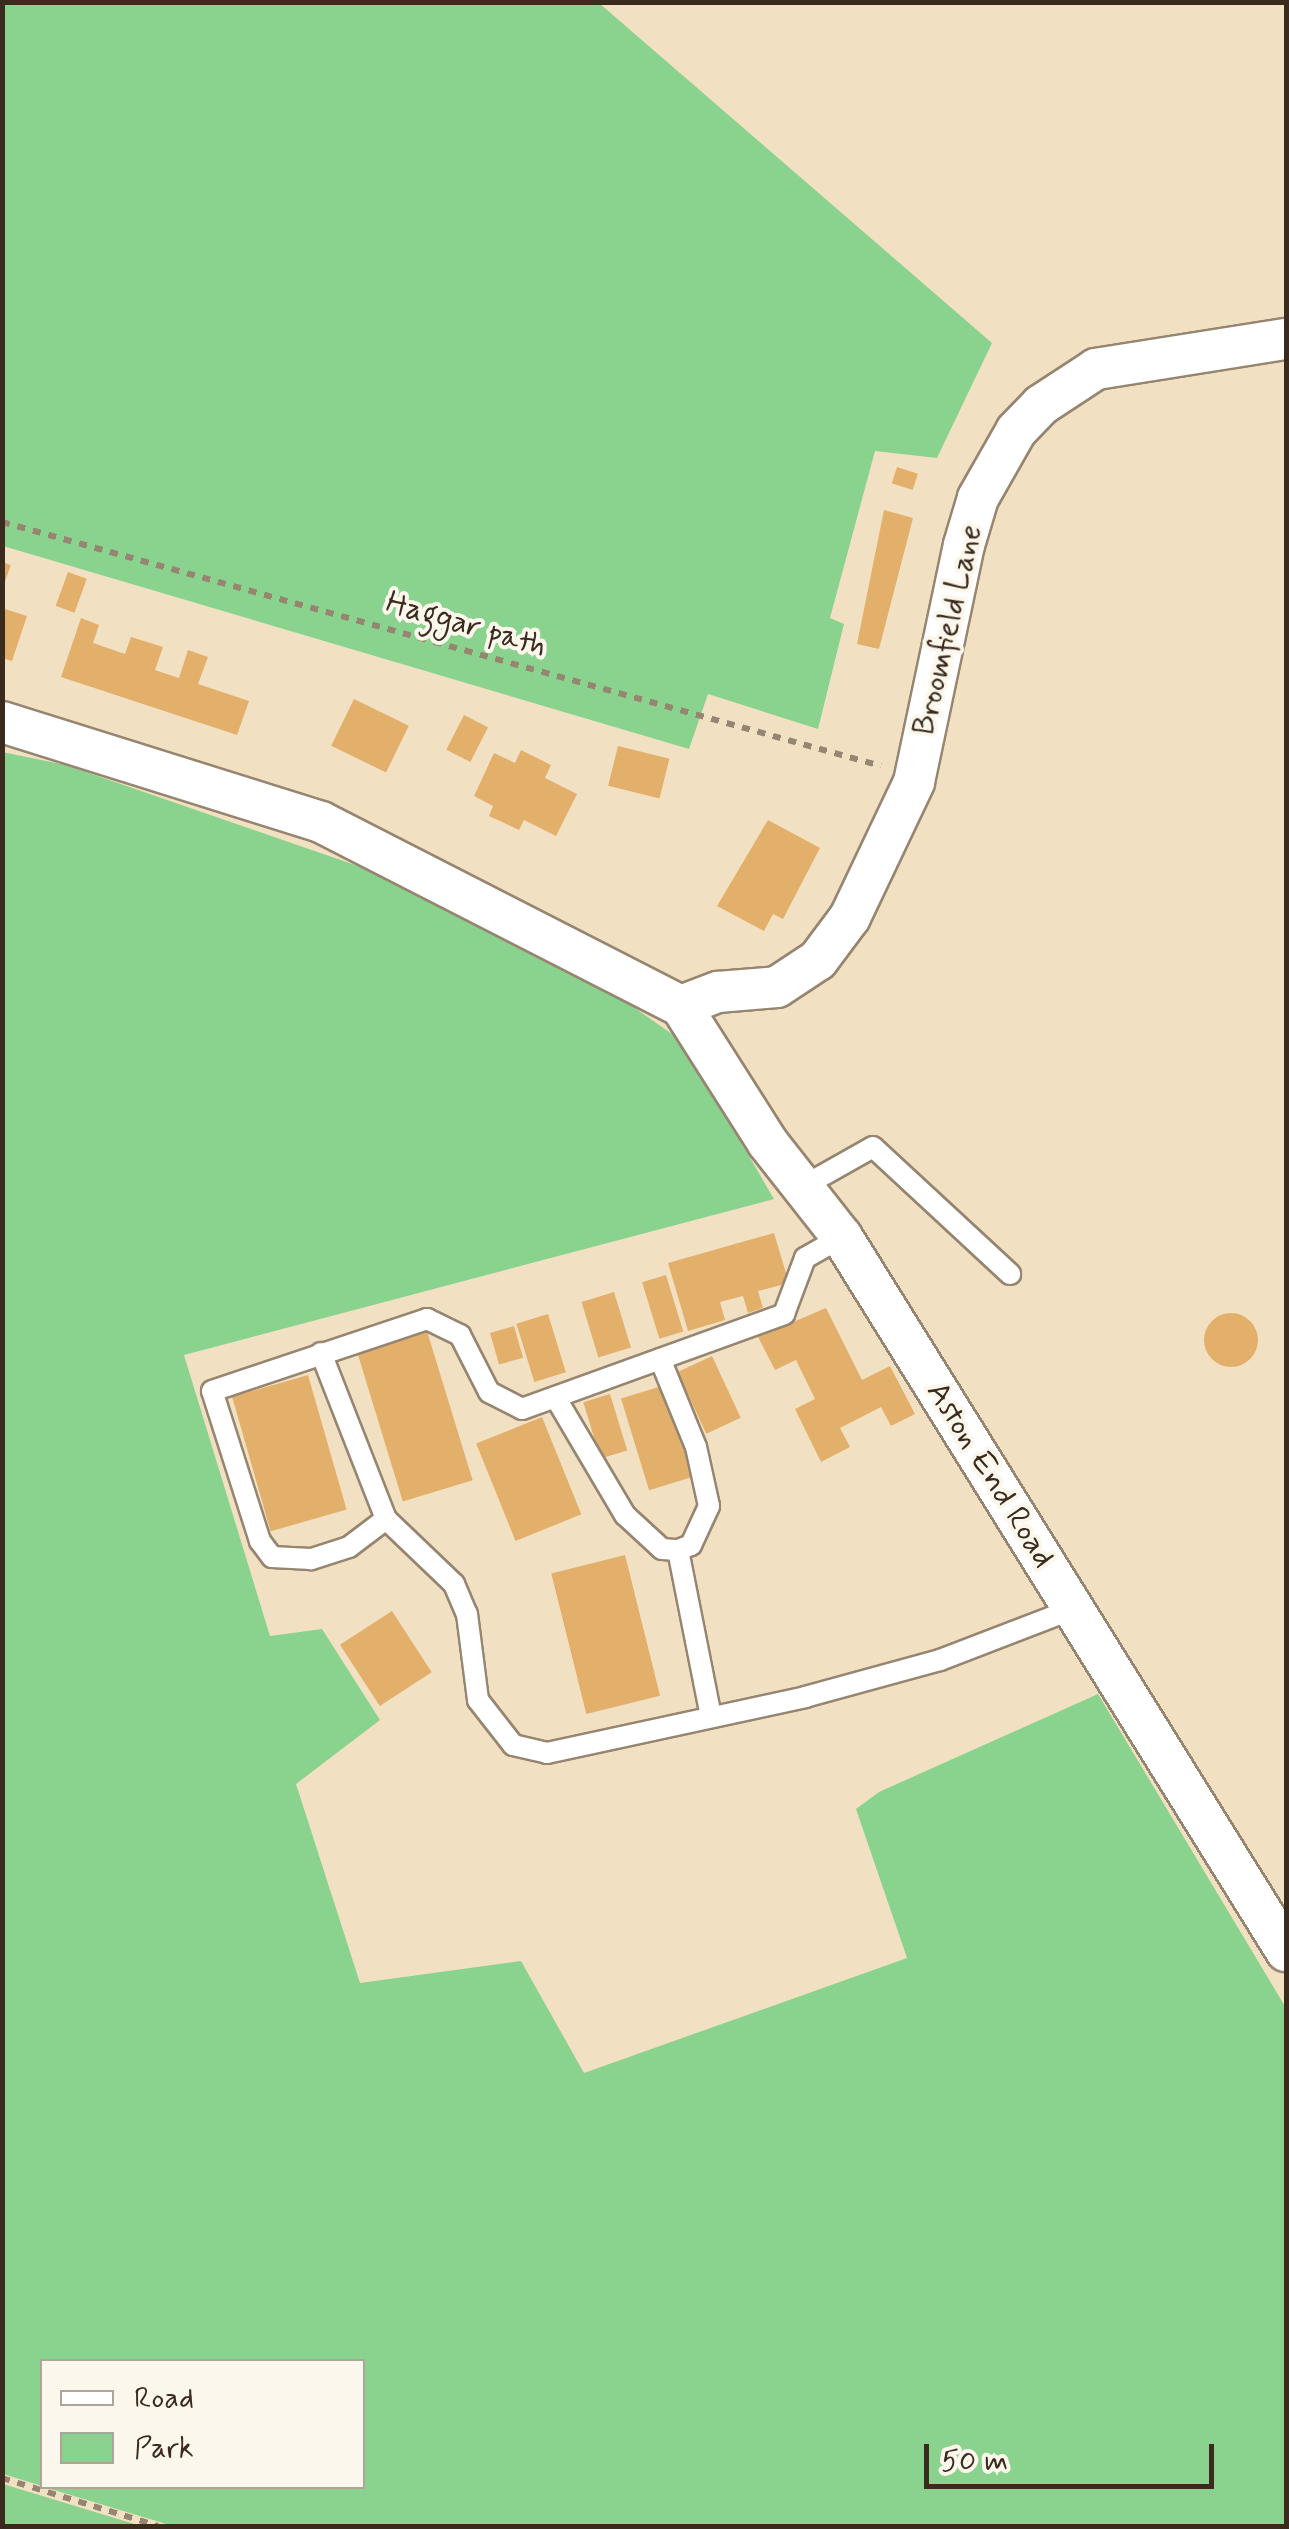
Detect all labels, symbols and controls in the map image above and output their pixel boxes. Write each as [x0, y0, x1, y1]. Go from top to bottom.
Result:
street label: Broomfield Lane [905, 520, 991, 740]
street label: Haggar path [383, 584, 549, 666]
street label: Aston End Road [920, 1378, 1060, 1572]
legend [40, 2359, 365, 2489]
text: Road [134, 2379, 194, 2418]
scale bar [929, 2424, 1219, 2486]
text: Park [134, 2429, 194, 2468]
text: 50 m [941, 2442, 1008, 2481]

